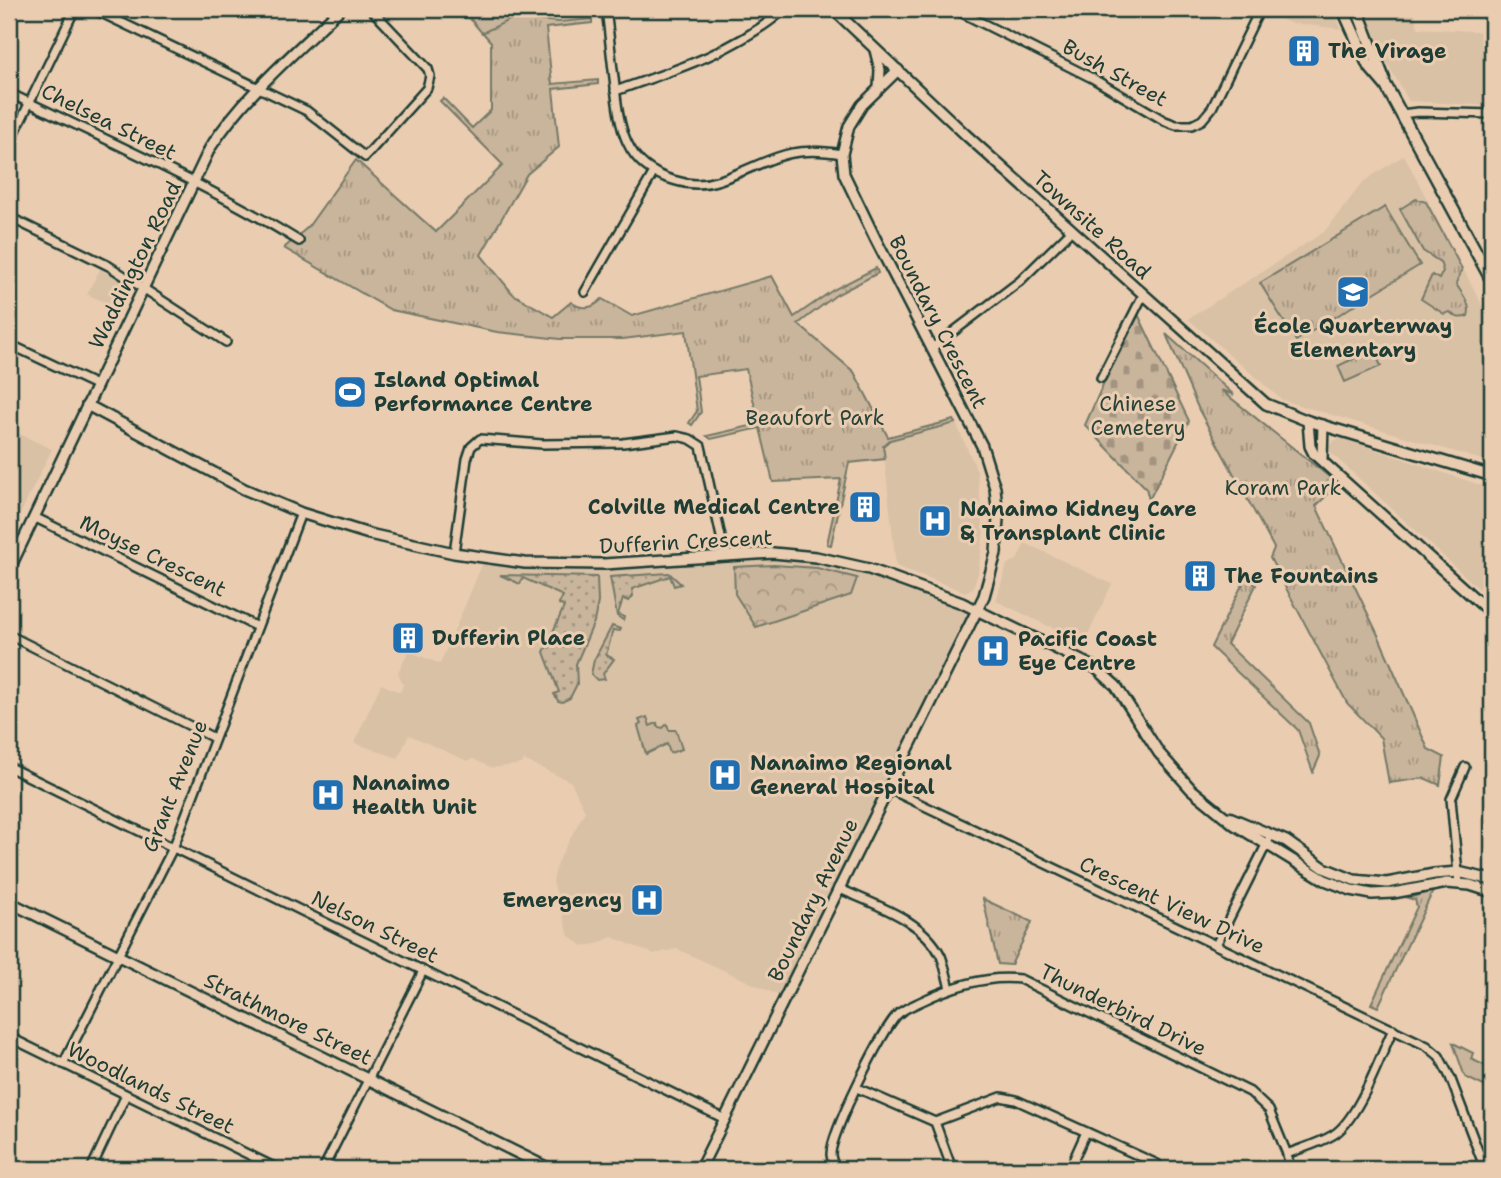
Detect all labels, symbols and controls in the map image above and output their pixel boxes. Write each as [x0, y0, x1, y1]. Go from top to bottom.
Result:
building icon: The Virage [1285, 32, 1323, 70]
street label: Bush Street [1057, 33, 1173, 113]
place label: The Virage [1328, 37, 1447, 65]
street label: Chelsea Street [37, 77, 181, 167]
street label: Townsite Road [1027, 164, 1157, 286]
street label: Waddington Road [82, 176, 188, 354]
street label: Boundary Crescent [882, 231, 994, 413]
school or university icon: École Quarterway Elementary [1334, 273, 1372, 311]
place label: École Quarterway Elementary [1254, 311, 1452, 364]
place label: Island Optimal Performance Centre [374, 366, 593, 418]
sports icon: Island Optimal Performance Centre [331, 373, 369, 411]
park label: Chinese Cemetery [1090, 390, 1186, 442]
park label: Beaufort Park [745, 404, 885, 432]
park label: Koram Park [1224, 474, 1342, 502]
building icon: Colville Medical Centre [846, 488, 884, 526]
place label: Colville Medical Centre [588, 493, 840, 521]
place label: Nanaimo Kidney Care & Transplant Clinic [960, 495, 1197, 547]
hospital icon: Nanaimo Kidney Care & Transplant Clinic [916, 502, 954, 540]
street label: Moyse Crescent [75, 508, 231, 604]
street label: Dufferin Crescent [599, 523, 773, 561]
building icon: The Fountains [1181, 557, 1219, 595]
place label: The Fountains [1224, 562, 1378, 590]
building icon: Dufferin Place [389, 619, 427, 657]
place label: Dufferin Place [432, 624, 585, 652]
place label: Pacific Coast Eye Centre [1018, 625, 1157, 677]
hospital icon: Pacific Coast Eye Centre [974, 632, 1012, 670]
street label: Grant Avenue [136, 716, 214, 856]
place label: Nanaimo Regional General Hospital [750, 749, 952, 801]
hospital icon: Nanaimo Regional General Hospital [706, 756, 744, 794]
place label: Nanaimo Health Unit [352, 769, 477, 821]
hospital icon: Nanaimo Health Unit [309, 776, 347, 814]
street label: Boundary Avenue [761, 814, 865, 986]
street label: Crescent View Drive [1075, 850, 1269, 960]
hospital icon: Emergency [628, 881, 666, 919]
street label: Nelson Street [307, 884, 443, 970]
place label: Emergency [502, 886, 622, 914]
street label: Thunderbird Drive [1035, 957, 1211, 1063]
street label: Strathmore Street [199, 966, 377, 1072]
street label: Woodlands Street [63, 1035, 239, 1141]

